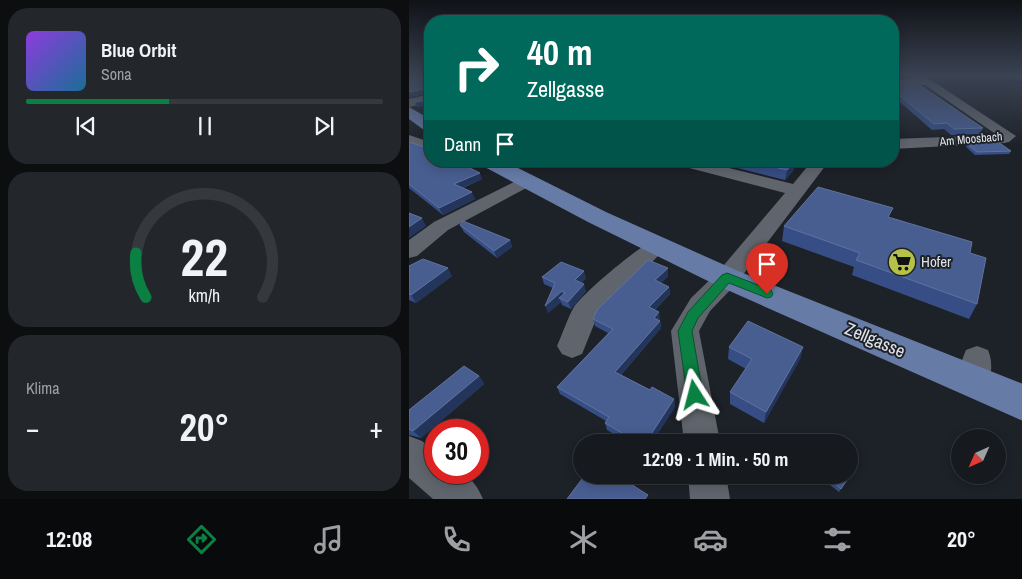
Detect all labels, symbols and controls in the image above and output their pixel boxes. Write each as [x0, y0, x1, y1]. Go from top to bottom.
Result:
text: 40 m [527, 29, 592, 76]
icon: right [444, 35, 509, 100]
text: Blue Orbit [101, 37, 176, 63]
text: Sona [101, 63, 132, 85]
text: Zellgasse [527, 74, 604, 104]
icon: previous [72, 112, 100, 140]
icon: pause [191, 112, 219, 140]
icon: next [310, 112, 338, 140]
street label: Am Moosbach [938, 128, 1003, 150]
icon: arrive [491, 130, 519, 158]
text: Dann [444, 131, 481, 157]
text: 22 [181, 222, 228, 292]
pin [746, 243, 788, 294]
supermarket icon: Hofer [887, 247, 917, 277]
icon: arrive [753, 250, 781, 278]
place label: Hofer [921, 251, 951, 272]
text: km/h [189, 284, 220, 308]
street label: Zellgasse [841, 316, 909, 363]
position arrow [668, 368, 720, 420]
text: Klima [26, 377, 60, 399]
text: 20° [180, 402, 229, 453]
text: − [26, 409, 39, 447]
text: + [370, 409, 383, 447]
speed limit sign: 30 [424, 419, 489, 484]
north arrow [951, 429, 1007, 484]
map controls [951, 429, 1006, 484]
text: 12:09 · 1 Min. · 50 m [643, 446, 788, 472]
icon: directions [184, 522, 219, 557]
icon: music [311, 522, 346, 557]
icon: phone [439, 522, 474, 557]
icon: climate [566, 522, 601, 557]
icon: car [693, 522, 728, 557]
icon: filters [820, 522, 855, 557]
text: 12:08 [46, 524, 92, 554]
text: 20° [947, 524, 976, 554]

